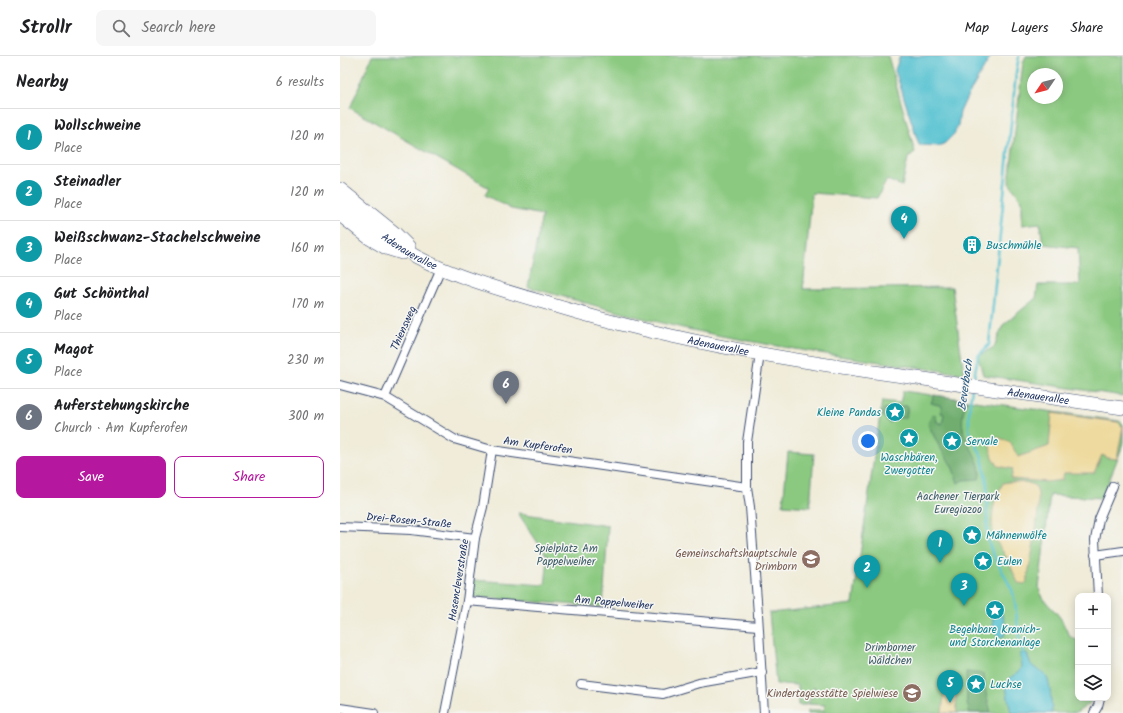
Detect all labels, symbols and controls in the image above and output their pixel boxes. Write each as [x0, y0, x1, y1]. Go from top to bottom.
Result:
search box [96, 10, 376, 46]
text: Strollr [20, 13, 72, 43]
text: Search here [142, 16, 216, 40]
icon: search [110, 17, 132, 39]
text: Map [965, 17, 989, 39]
text: Layers [1011, 17, 1049, 39]
text: Share [1071, 17, 1103, 39]
north arrow [1027, 68, 1063, 104]
text: Nearby [16, 69, 68, 96]
text: 6 results [276, 72, 324, 93]
text: Wollschweine [54, 114, 141, 138]
text: 1 [27, 126, 31, 147]
text: 120 m [290, 126, 324, 147]
text: Place [54, 138, 82, 159]
text: Steinadler [54, 170, 121, 194]
text: 2 [25, 182, 33, 203]
text: 120 m [290, 182, 324, 203]
text: Place [54, 194, 82, 215]
pin: 4 [891, 206, 917, 239]
text: Weißschwanz-Stachelschweine [54, 226, 261, 250]
street label: Adenauerallee [377, 229, 440, 276]
building icon: Buschmühle [961, 234, 983, 256]
place label: Buschmühle [986, 237, 1041, 255]
text: 3 [25, 238, 33, 259]
text: 160 m [291, 238, 324, 259]
text: Place [54, 250, 82, 271]
text: Gut Schönthal [54, 282, 149, 306]
text: 4 [25, 294, 33, 315]
text: 170 m [292, 294, 324, 315]
street label: Thiensweg [386, 303, 422, 354]
text: Place [54, 306, 82, 327]
street label: Adenauerallee [685, 332, 750, 362]
text: Magot [54, 338, 94, 362]
text: 5 [26, 350, 32, 371]
text: 230 m [287, 350, 324, 371]
water label: Beverbach [953, 357, 979, 412]
text: Place [54, 362, 82, 383]
pin: 6 [493, 371, 519, 404]
street label: Adenauerallee [1006, 384, 1070, 410]
text: Auferstehungskirche [54, 394, 189, 418]
place icon: Kleine Pandas [884, 401, 906, 423]
place label: Kleine Pandas [817, 404, 881, 422]
text: 6 [25, 406, 33, 427]
text: 300 m [288, 406, 324, 427]
text: Church · Am Kupferofen [54, 418, 188, 439]
place icon: Waschbären, Zwergotter [898, 427, 920, 449]
place icon: Servale [941, 430, 963, 452]
your location [858, 431, 878, 451]
street label: Am Kupferofen [502, 432, 574, 460]
place label: Servale [966, 433, 998, 451]
place label: Waschbären, Zwergotter [880, 449, 938, 480]
button: Save [16, 456, 166, 498]
button: Share [174, 456, 324, 498]
park label: Aachener Tierpark Euregiozoo [917, 488, 1000, 519]
street label: Drei-Rosen-Straße [365, 508, 452, 534]
place icon: Mähnenwölfe [961, 524, 983, 546]
place label: Mähnenwölfe [986, 527, 1047, 545]
pin: 1 [927, 530, 953, 563]
street label: Hasencleverstraße [444, 538, 474, 623]
park label: Spielplatz Am Pappelweiher [534, 540, 598, 571]
place label: Gemeinschaftshauptschule Drimborn [675, 545, 797, 576]
school or university icon: Gemeinschaftshauptschule Drimborn [800, 548, 822, 570]
place icon: Eulen [972, 550, 994, 572]
place label: Eulen [997, 553, 1022, 571]
pin: 2 [854, 555, 880, 588]
pin: 3 [951, 573, 977, 606]
street label: Am Pappelweiher [574, 591, 655, 616]
map controls [1075, 593, 1111, 701]
button: + [1075, 593, 1111, 629]
place icon: Begehbare Kranich- und Storchenanlage [984, 599, 1006, 621]
place label: Begehbare Kranich- und Storchenanlage [949, 621, 1041, 652]
button: − [1075, 629, 1111, 665]
park label: Drimborner Wäldchen [865, 639, 917, 670]
button: layers [1075, 665, 1111, 701]
pin: 5 [937, 670, 963, 703]
place icon: Luchse [965, 673, 987, 695]
place label: Luchse [990, 676, 1022, 694]
school or university icon: Kindertagesstätte Spielwiese [901, 682, 923, 704]
place label: Kindertagesstätte Spielwiese [767, 685, 898, 703]

